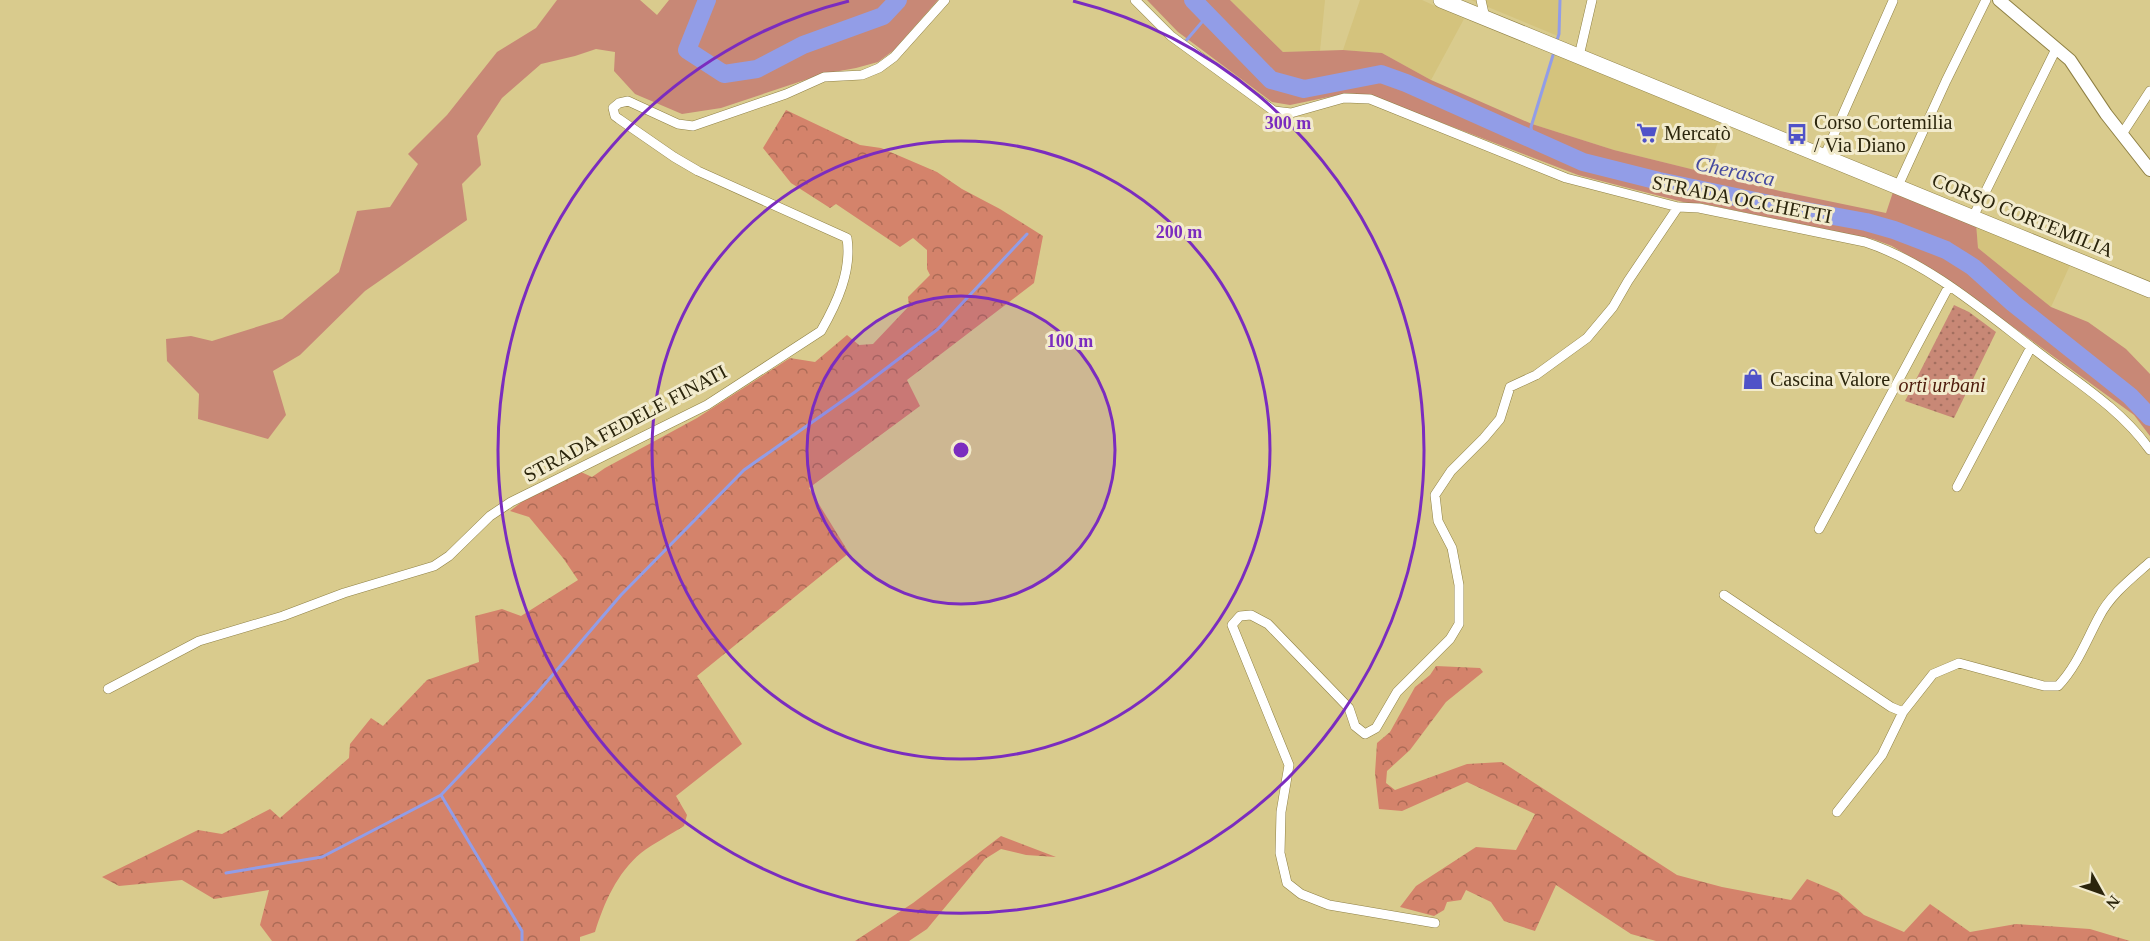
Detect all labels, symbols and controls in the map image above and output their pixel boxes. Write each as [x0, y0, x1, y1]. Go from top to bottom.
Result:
place label: Corso Cortemilia / Via Diano [1814, 111, 1952, 156]
text: 300 m [1265, 113, 1311, 133]
supermarket icon: Mercatò [1635, 121, 1659, 145]
place label: Mercatò [1664, 122, 1731, 144]
bus stop icon: Corso Cortemilia / Via Diano [1785, 122, 1809, 146]
water label: Cherasca [1693, 151, 1777, 191]
street label: CORSO CORTEMILIA [1929, 168, 2117, 262]
street label: STRADA OCCHETTI [1650, 171, 1834, 227]
text: 200 m [1156, 222, 1202, 242]
text: 100 m [1047, 331, 1093, 351]
street label: STRADA FEDELE FINATI [520, 360, 730, 486]
shop icon: Cascina Valore [1741, 367, 1765, 391]
place label: Cascina Valore [1770, 368, 1890, 390]
park label: orti urbani [1898, 374, 1986, 396]
centre of rings [951, 440, 971, 460]
north arrow [2072, 863, 2132, 923]
text: N [2103, 892, 2123, 913]

